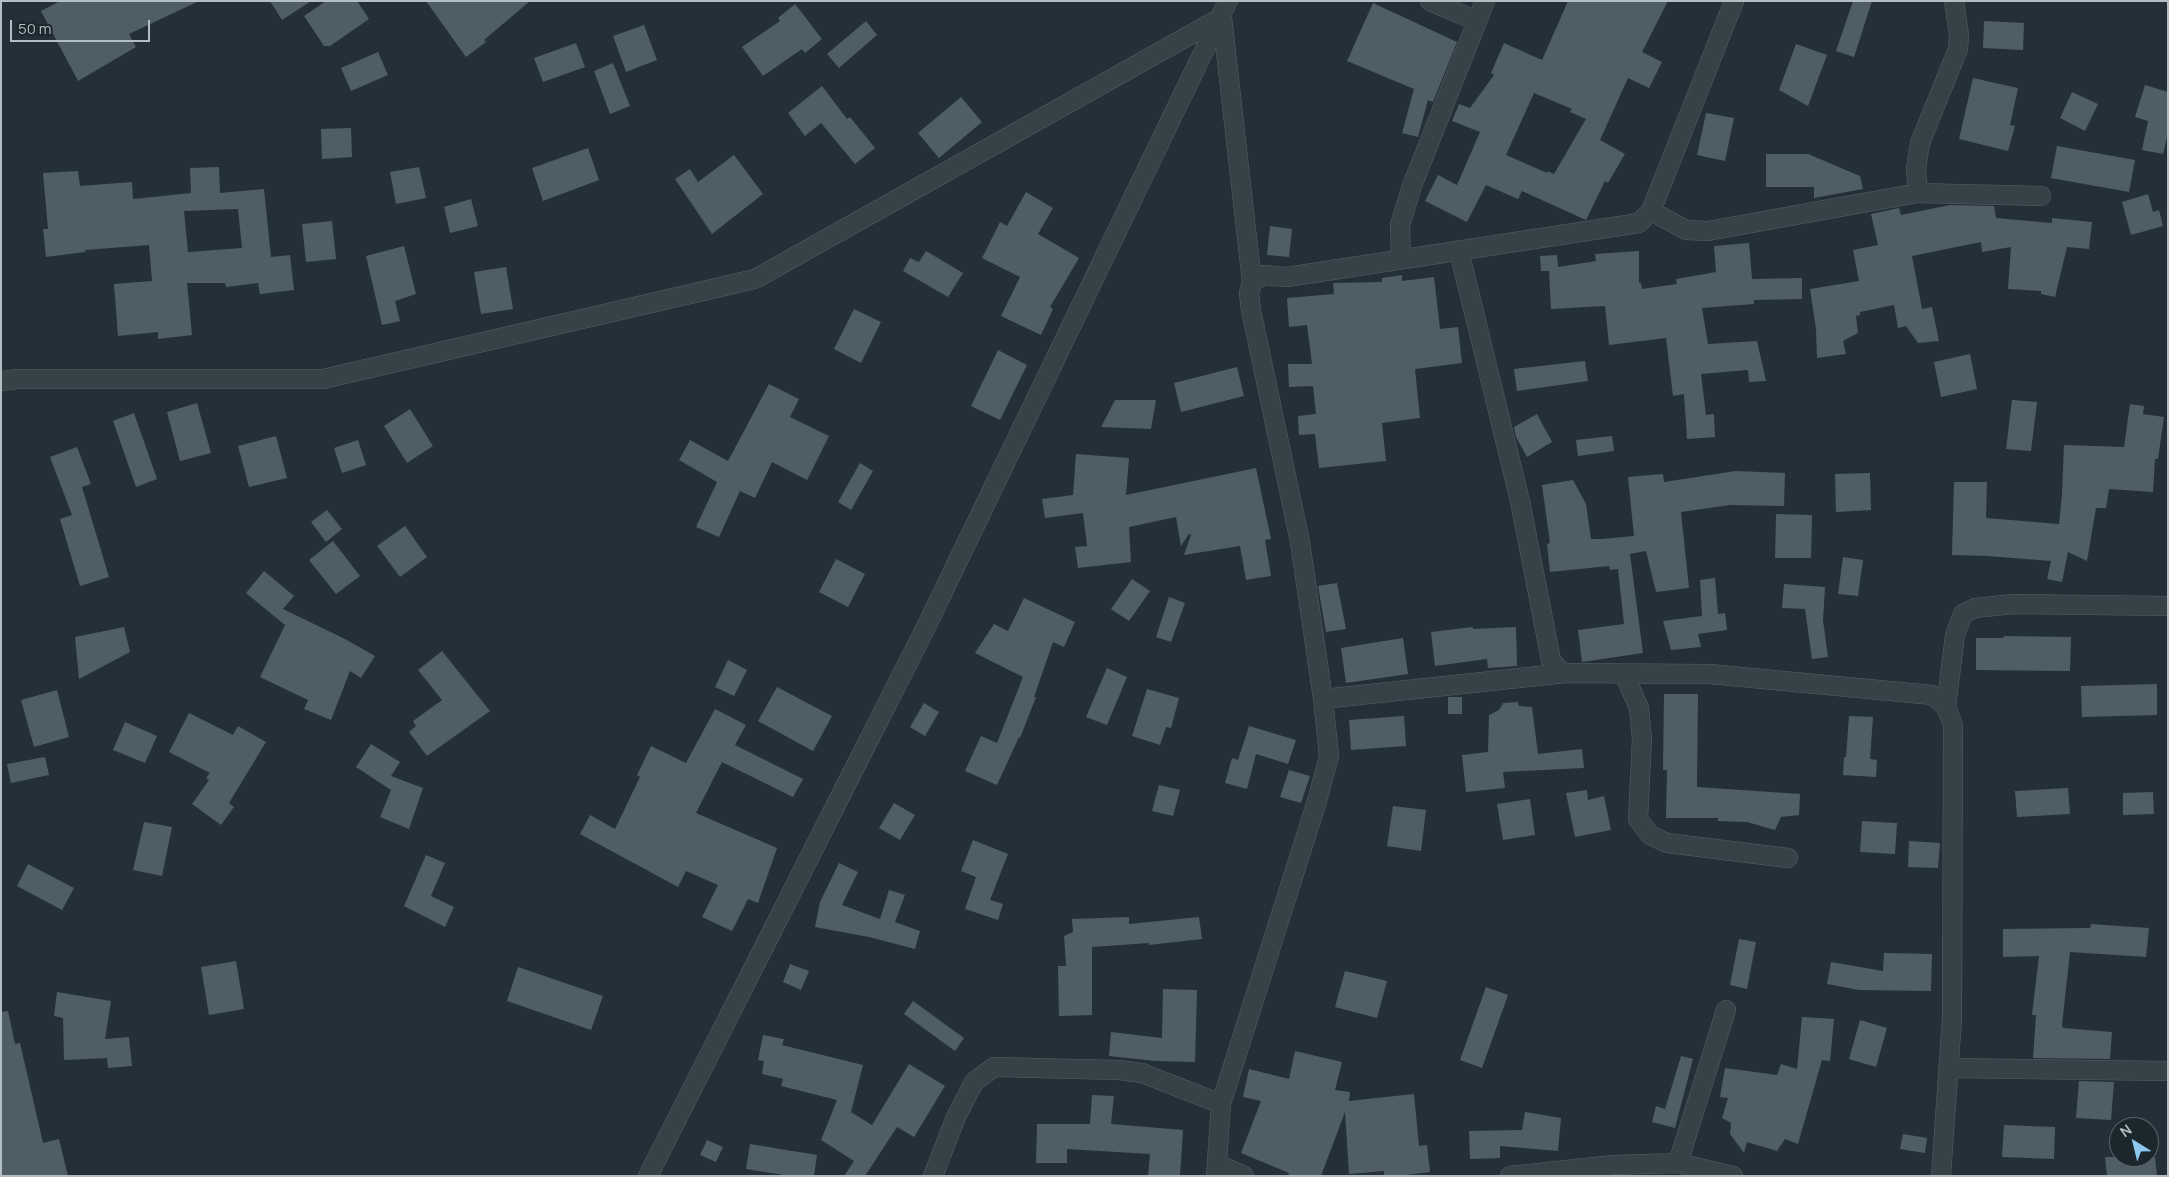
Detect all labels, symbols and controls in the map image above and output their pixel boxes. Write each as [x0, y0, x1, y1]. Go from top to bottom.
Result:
scale bar [12, 10, 152, 42]
text: 50 m [18, 18, 52, 39]
north arrow [2109, 1117, 2159, 1167]
text: N [2116, 1120, 2135, 1141]

